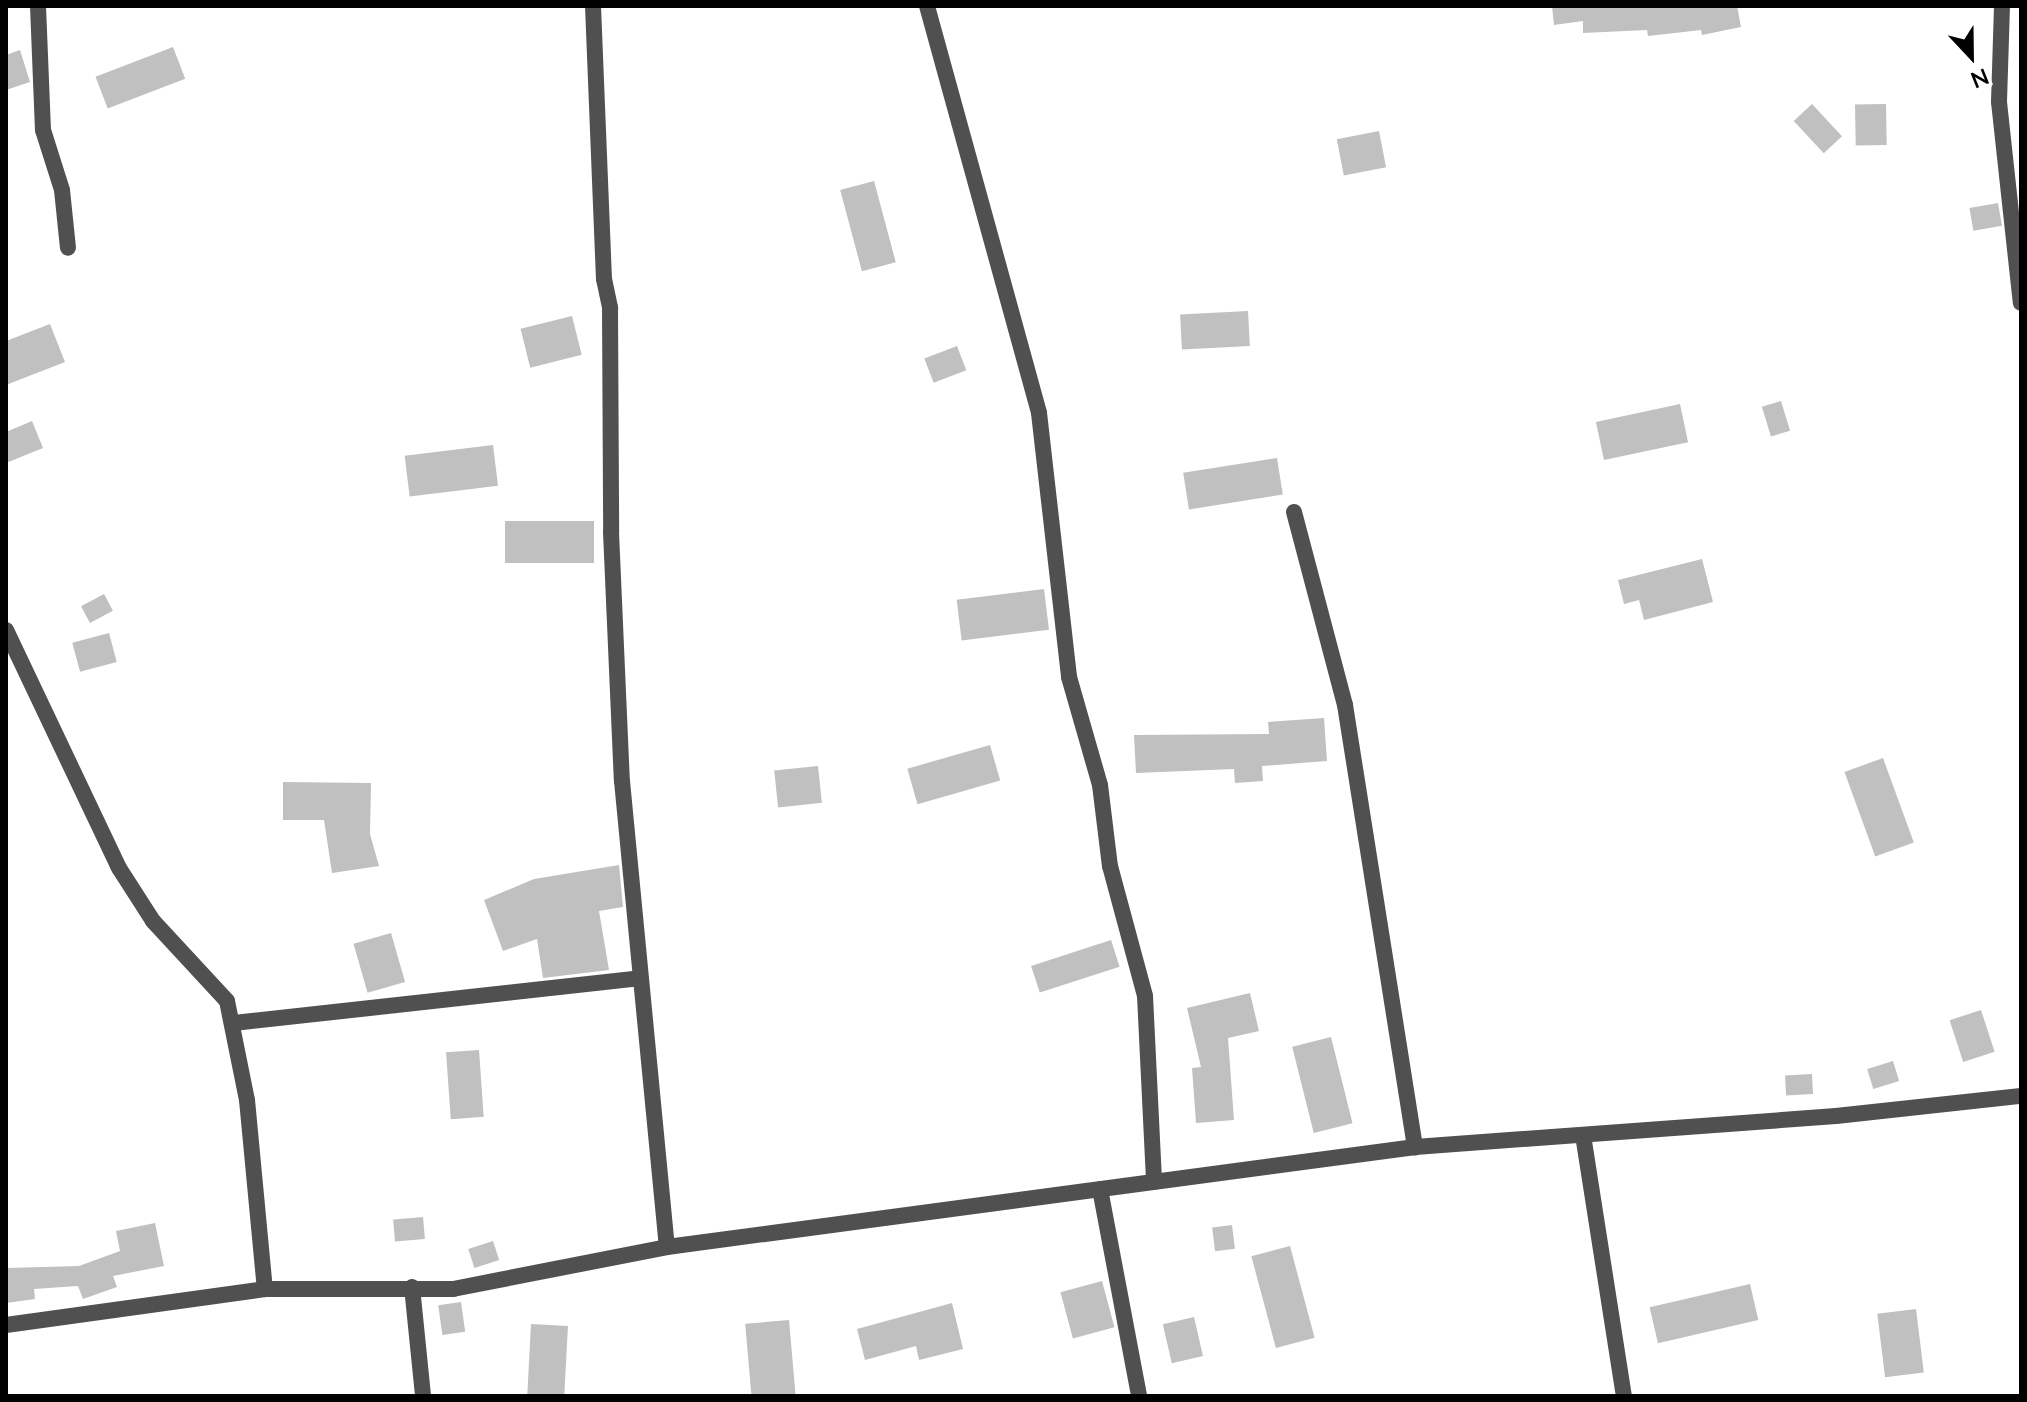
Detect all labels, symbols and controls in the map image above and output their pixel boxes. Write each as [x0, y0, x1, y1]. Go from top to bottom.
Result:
north arrow [1931, 16, 2011, 96]
text: N [1967, 63, 1993, 94]

